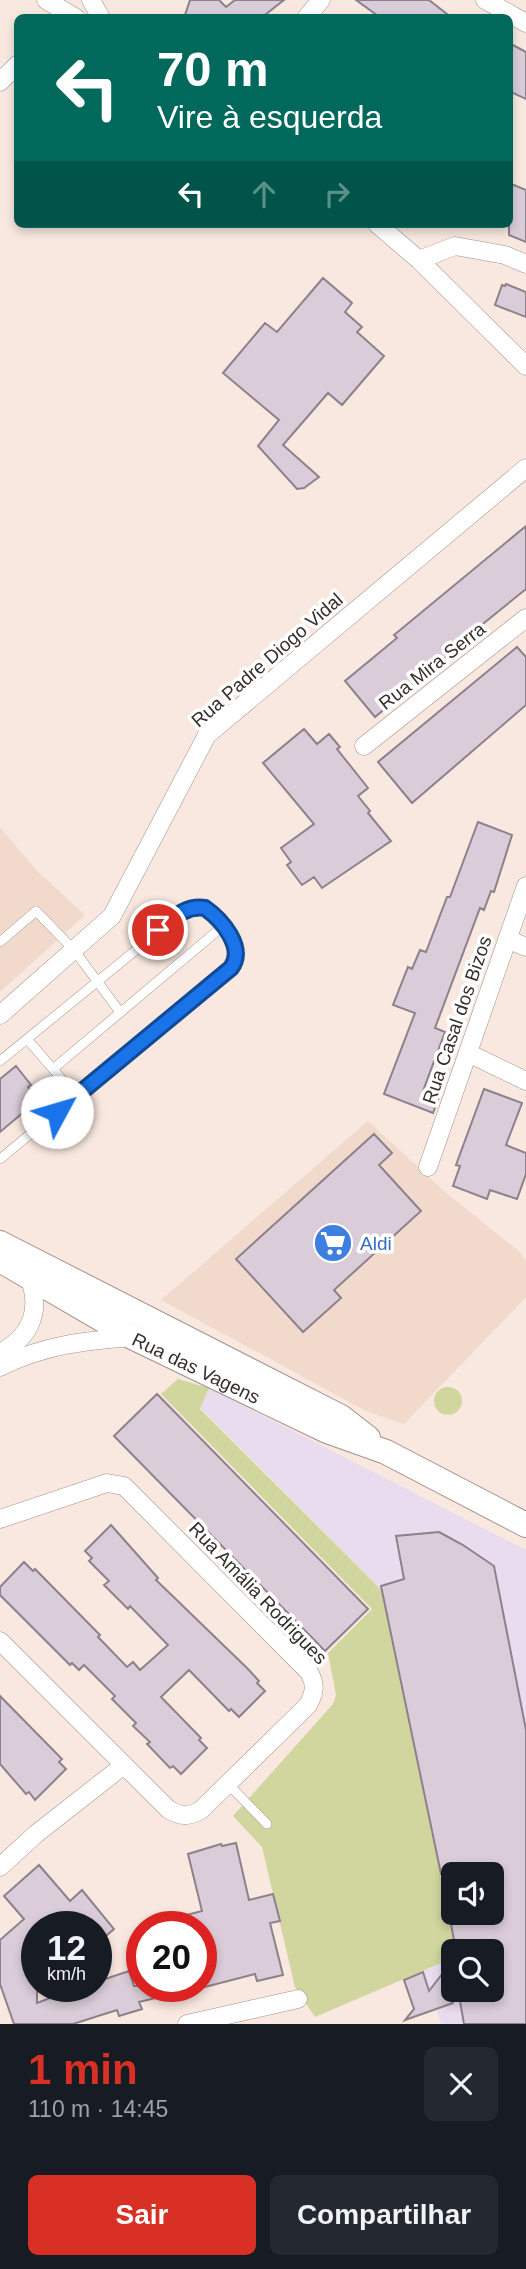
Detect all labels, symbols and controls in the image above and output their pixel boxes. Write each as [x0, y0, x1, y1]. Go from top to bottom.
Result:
icon: left [42, 42, 133, 133]
text: 70 m [157, 42, 269, 96]
text: Vire à esquerda [157, 99, 382, 135]
icon: left [172, 175, 210, 213]
icon: ahead [245, 175, 283, 213]
icon: right [318, 175, 356, 213]
street label: Rua Padre Diogo Vidal [187, 589, 347, 731]
street label: Rua Mira Serra [375, 618, 490, 714]
pin [128, 900, 188, 960]
icon: arrive [139, 911, 177, 949]
street label: Rua Casal dos Bizos [418, 933, 496, 1107]
position arrow [20, 1075, 94, 1149]
supermarket icon: Aldi [312, 1222, 354, 1264]
place label: Aldi [360, 1233, 392, 1254]
street label: Rua das Vagens [129, 1328, 263, 1408]
street label: Rua Amália Rodrigues [185, 1518, 331, 1668]
map controls [441, 1862, 504, 2002]
button: sound [441, 1862, 504, 1925]
speed limit sign: 20 [126, 1911, 217, 2002]
text: 12 [47, 1928, 86, 1967]
button: search [441, 1939, 504, 2002]
text: km/h [47, 1964, 86, 1984]
text: 1 min [28, 2046, 138, 2093]
button: close [424, 2047, 498, 2121]
text: 110 m · 14:45 [28, 2096, 168, 2122]
button: Sair [28, 2175, 256, 2255]
button: Compartilhar [270, 2175, 498, 2255]

